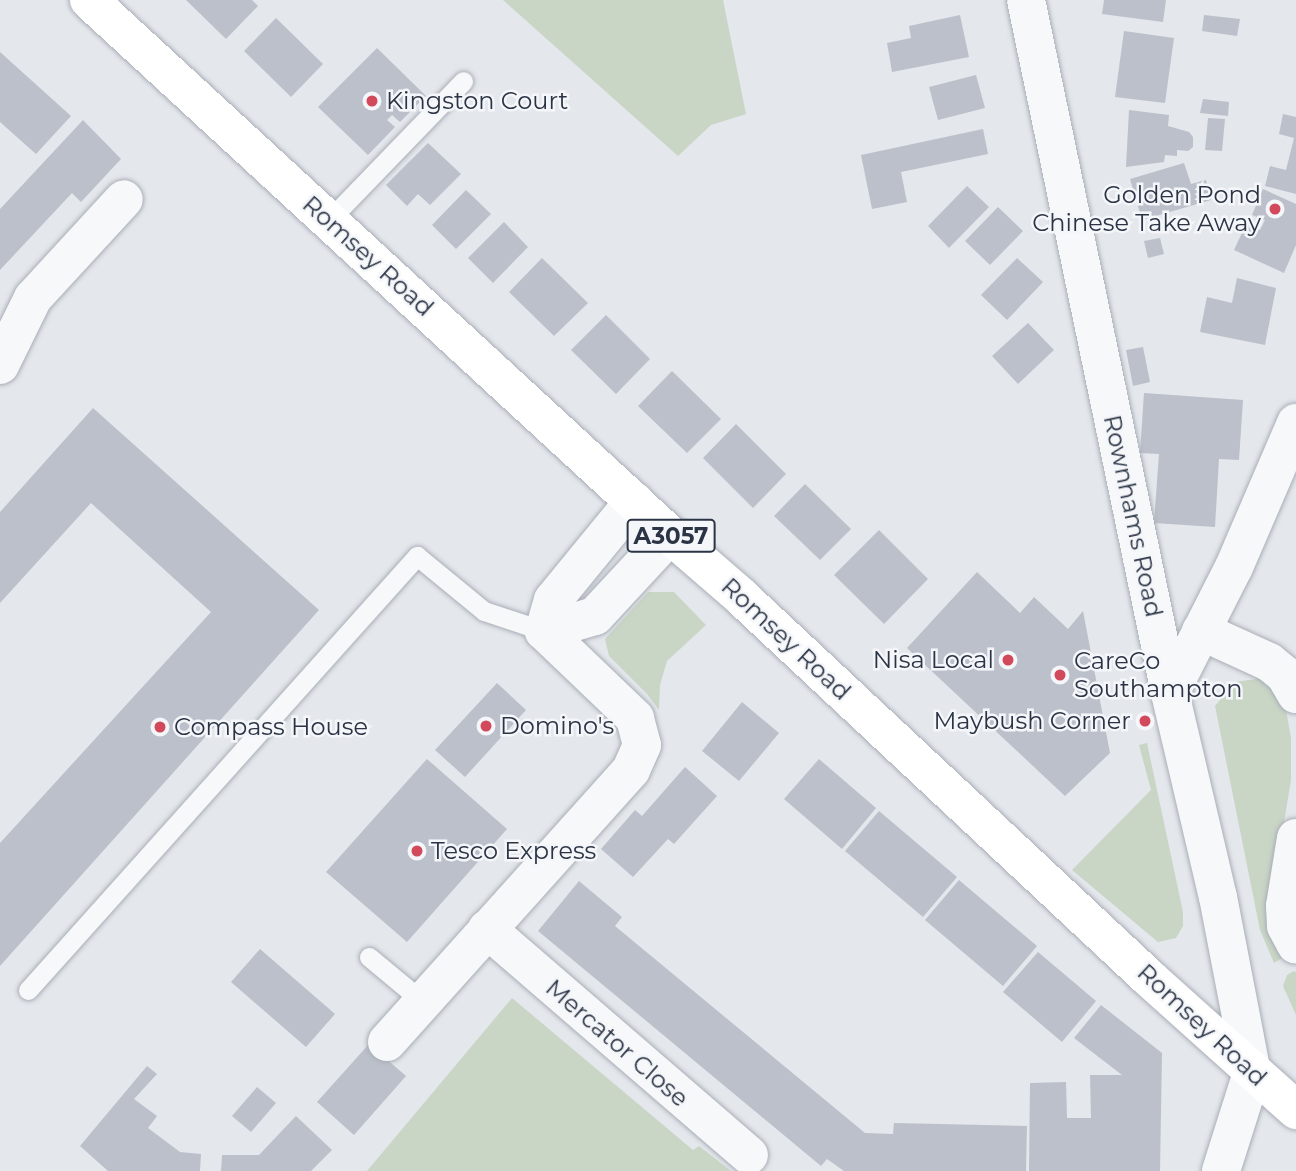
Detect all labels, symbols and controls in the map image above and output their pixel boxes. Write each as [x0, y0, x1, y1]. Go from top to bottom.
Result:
place label: Kingston Court [386, 87, 568, 115]
marker: Kingston Court [364, 93, 380, 109]
place label: Golden Pond Chinese Take Away [1032, 181, 1261, 237]
street label: Romsey Road [297, 190, 439, 322]
marker: Golden Pond Chinese Take Away [1267, 201, 1283, 217]
street label: Rownhams Road [1098, 412, 1168, 620]
road number: A3057 [626, 516, 716, 556]
street label: Romsey Road [715, 572, 857, 706]
place label: Nisa Local [873, 646, 994, 674]
place label: CareCo Southampton [1074, 647, 1242, 703]
marker: Nisa Local [1000, 652, 1016, 668]
marker: CareCo Southampton [1052, 667, 1068, 683]
place label: Maybush Corner [933, 707, 1131, 735]
place label: Domino's [500, 712, 614, 740]
place label: Compass House [174, 713, 368, 741]
marker: Maybush Corner [1137, 713, 1153, 729]
marker: Domino's [478, 718, 494, 734]
marker: Compass House [152, 719, 168, 735]
place label: Tesco Express [431, 837, 596, 865]
marker: Tesco Express [409, 843, 425, 859]
street label: Romsey Road [1131, 958, 1273, 1092]
street label: Mercator Close [540, 973, 694, 1113]

